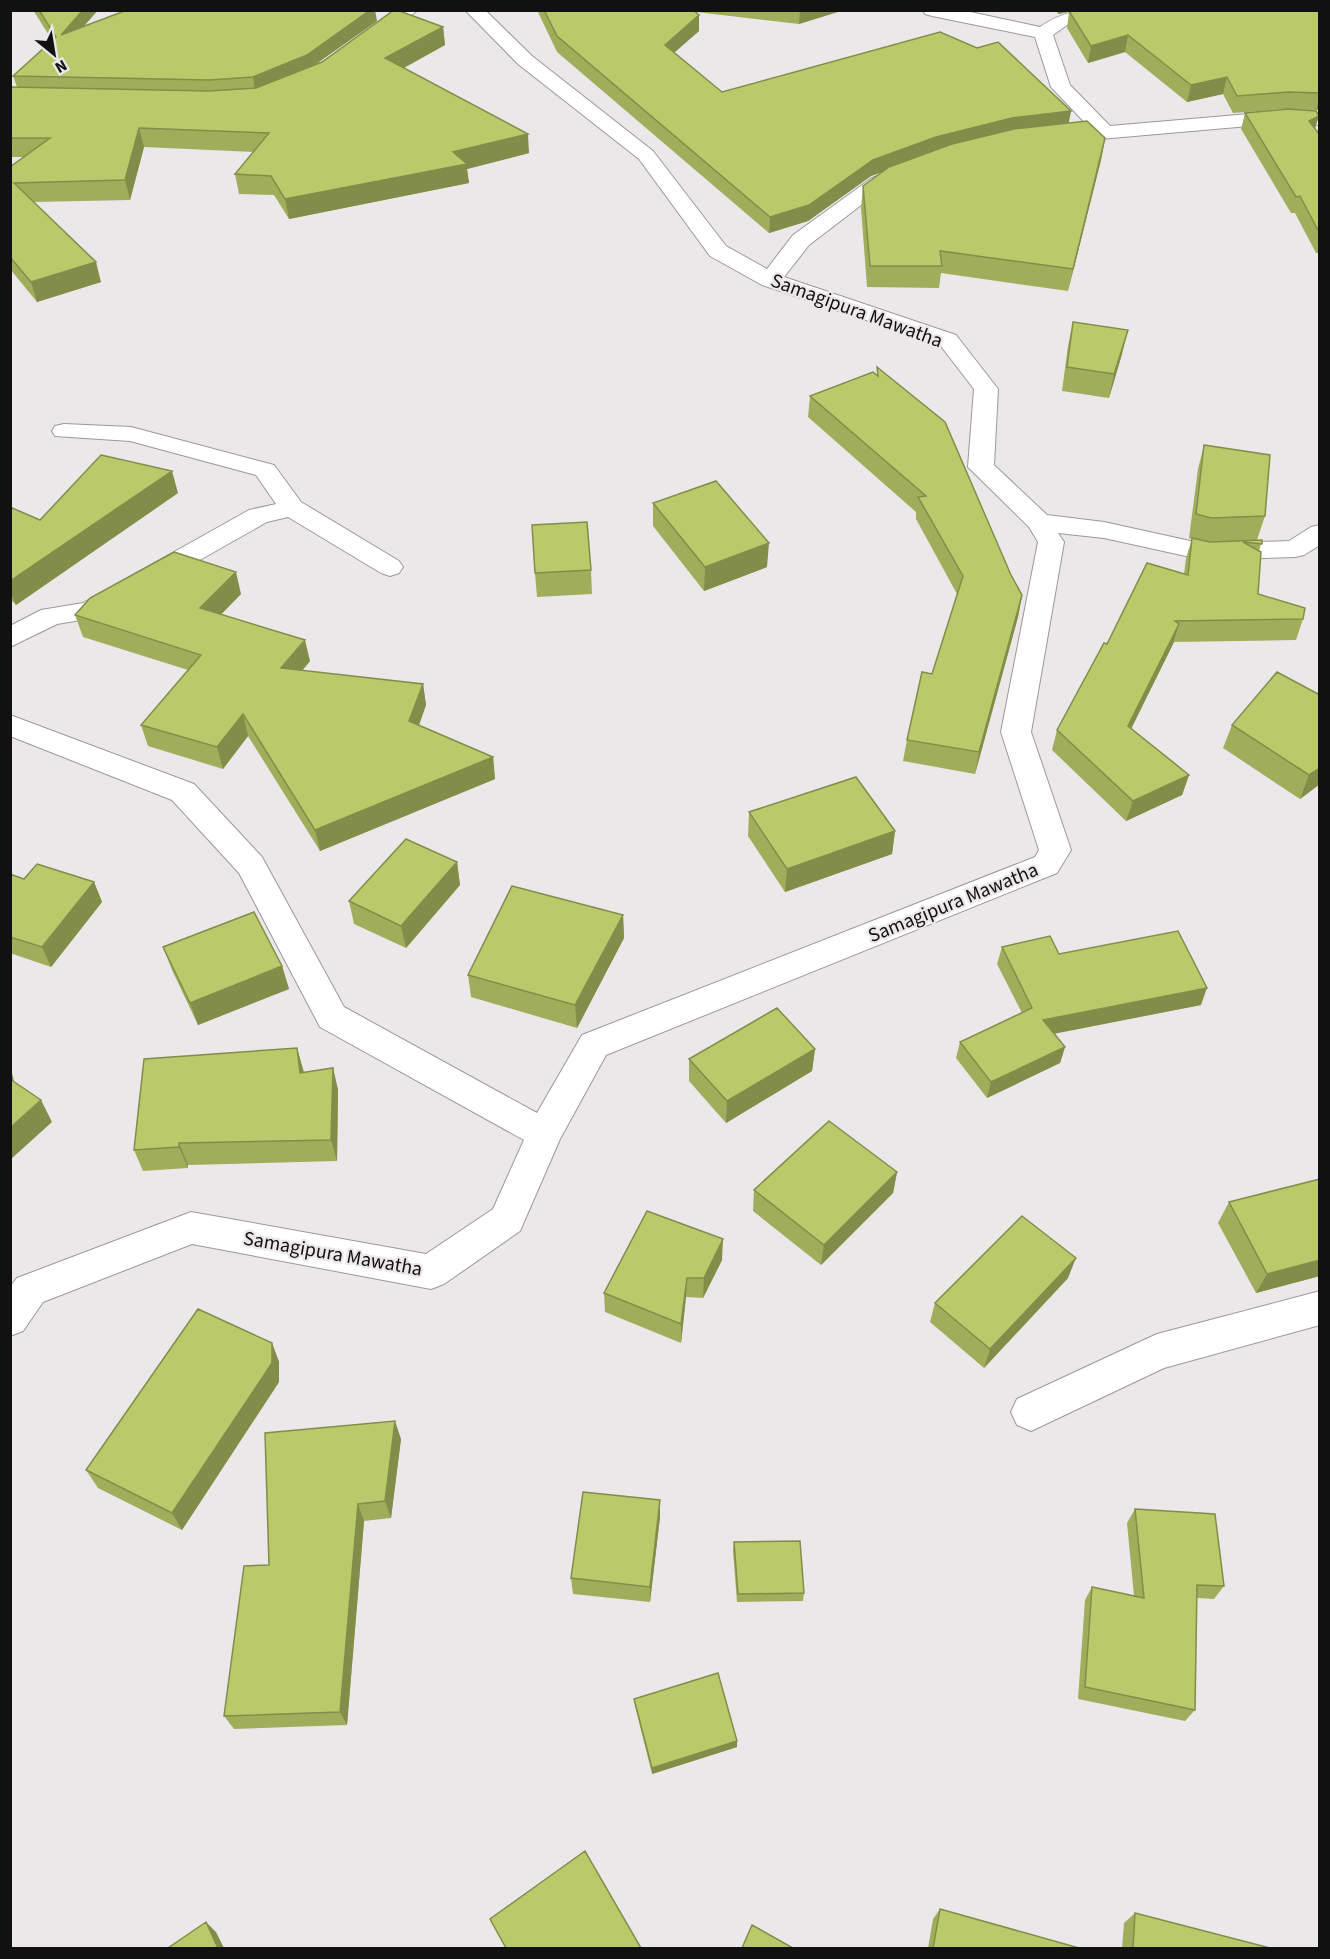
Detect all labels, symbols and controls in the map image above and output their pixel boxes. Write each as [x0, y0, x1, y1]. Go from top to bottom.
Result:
north arrow [24, 24, 84, 84]
text: N [51, 54, 71, 78]
street label: Samagipura Mawatha [767, 267, 947, 355]
street label: Samagipura Mawatha [864, 856, 1043, 950]
street label: Samagipura Mawatha [241, 1224, 425, 1284]

